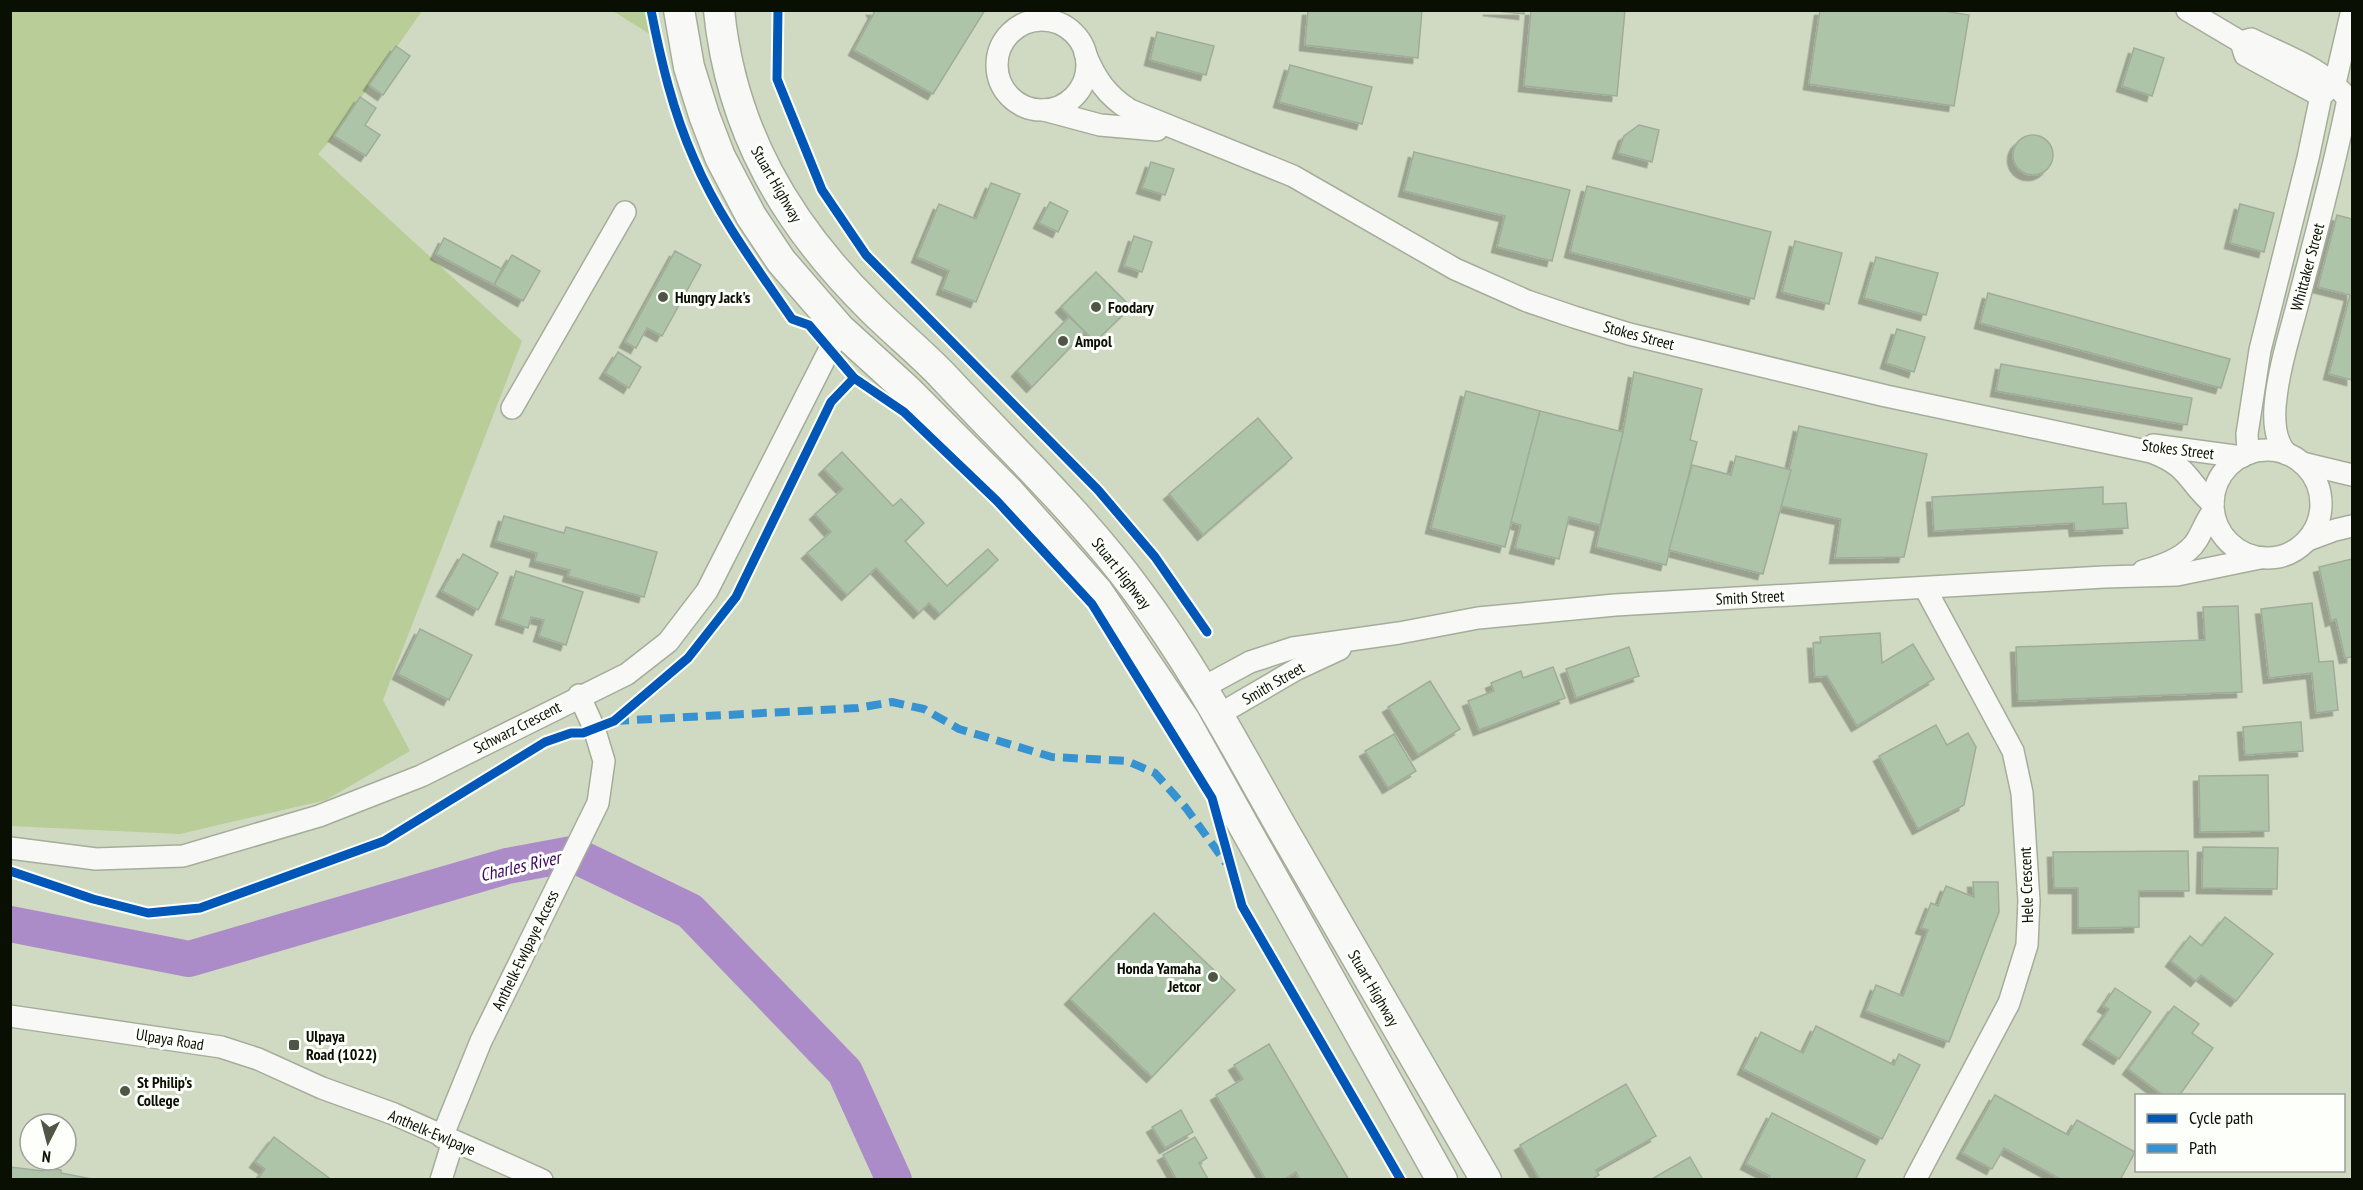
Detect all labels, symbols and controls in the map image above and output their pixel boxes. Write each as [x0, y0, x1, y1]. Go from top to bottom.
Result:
street label: Stuart Highway [747, 142, 807, 226]
street label: Whittaker Street [2286, 220, 2328, 313]
place label: Hungry Jack's [675, 287, 751, 307]
marker: Hungry Jack's [656, 290, 670, 304]
place label: Foodary [1108, 297, 1154, 317]
marker: Foodary [1089, 300, 1103, 314]
street label: Stokes Street [1601, 316, 1677, 354]
place label: Ampol [1074, 331, 1112, 351]
marker: Ampol [1056, 334, 1070, 348]
street label: Stokes Street [2141, 435, 2216, 463]
street label: Stuart Highway [1088, 533, 1156, 613]
street label: Smith Street [1715, 585, 1785, 609]
street label: Smith Street [1238, 657, 1308, 709]
street label: Schwarz Crescent [470, 696, 565, 758]
water label: Charles River [478, 845, 565, 886]
street label: Hele Crescent [2015, 846, 2037, 923]
street label: Anthelk-Ewlpaye Access [487, 887, 563, 1013]
street label: Stuart Highway [1344, 946, 1404, 1030]
place label: Honda Yamaha Jetcor [1117, 958, 1201, 996]
marker: Honda Yamaha Jetcor [1206, 970, 1220, 984]
street label: Ulpaya Road [135, 1024, 205, 1054]
place label: Ulpaya Road (1022) [306, 1026, 377, 1064]
marker: Ulpaya Road (1022) [287, 1038, 301, 1052]
place label: St Philip's College [137, 1072, 192, 1110]
marker: St Philip's College [118, 1084, 132, 1098]
legend [2135, 1094, 2345, 1172]
street label: Anthelk-Ewlpaye [385, 1105, 479, 1159]
text: Cycle path [2189, 1106, 2253, 1129]
north arrow [18, 1112, 78, 1172]
text: Path [2189, 1136, 2217, 1159]
text: N [41, 1147, 52, 1167]

